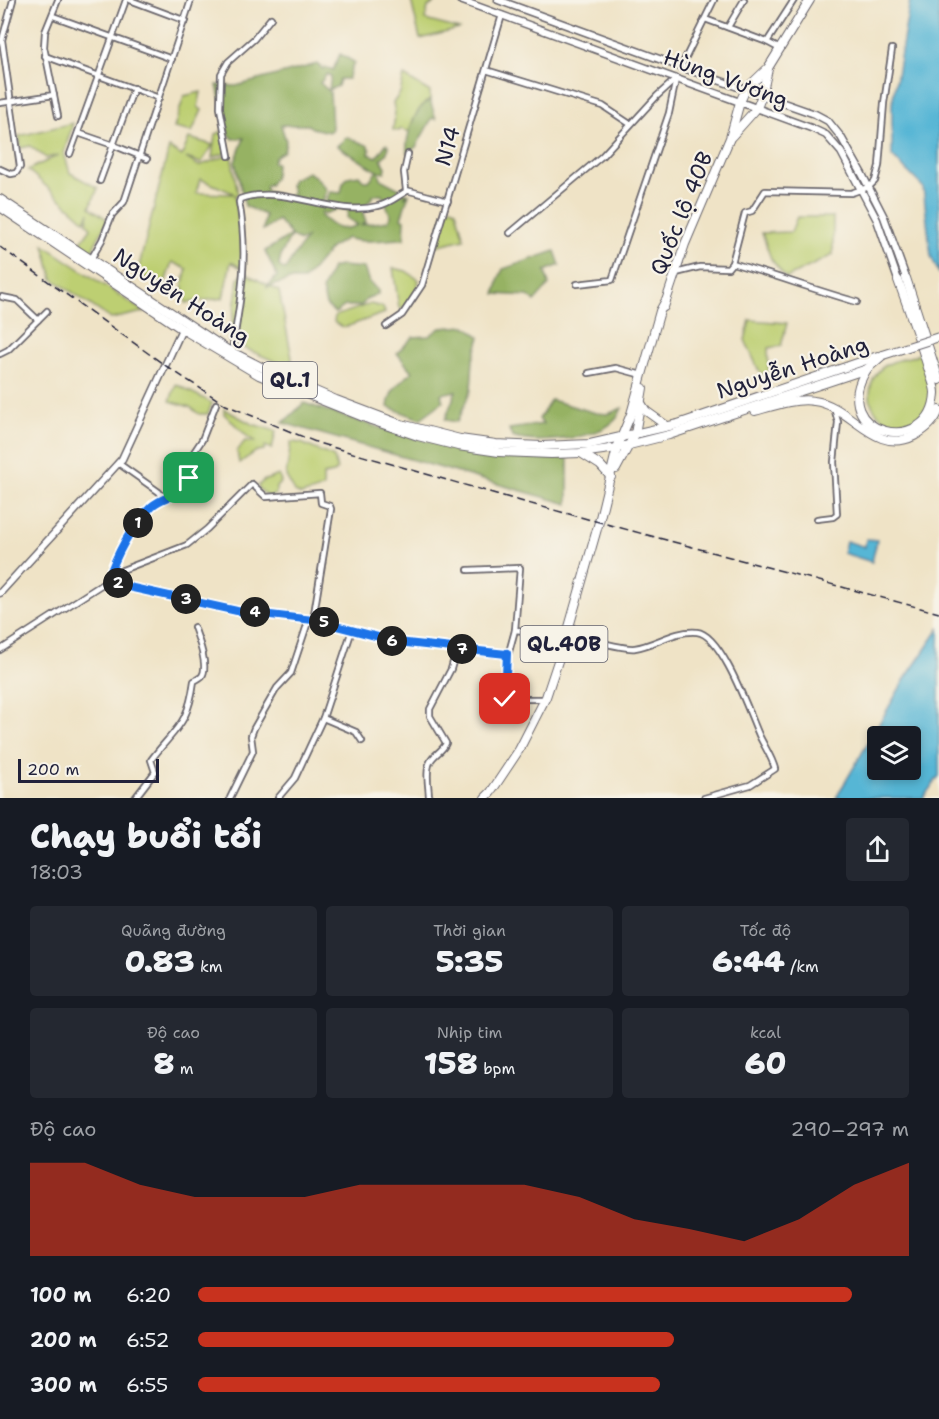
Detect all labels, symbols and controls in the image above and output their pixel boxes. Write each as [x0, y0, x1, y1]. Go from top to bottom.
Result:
street label: Hùng Vương [659, 42, 792, 114]
street label: N14 [428, 123, 467, 169]
street label: Quốc lộ 40B [643, 147, 719, 279]
street label: Nguyễn Hoàng [108, 241, 256, 352]
street label: Nguyễn Hoàng [713, 329, 872, 406]
road number: QL.1 [263, 362, 317, 398]
pin [163, 452, 214, 503]
icon: arrive [172, 461, 205, 494]
pin: 1 [123, 508, 153, 538]
text: 1 [134, 512, 142, 533]
pin: 2 [103, 568, 133, 598]
text: 2 [112, 572, 124, 593]
pin: 3 [171, 584, 201, 614]
text: 3 [180, 588, 192, 609]
pin: 4 [240, 597, 270, 627]
text: 4 [249, 601, 261, 622]
pin: 5 [309, 607, 339, 637]
text: 5 [319, 611, 329, 632]
pin: 6 [377, 626, 407, 656]
road number: QL.40B [520, 626, 608, 662]
text: 6 [386, 630, 398, 651]
pin: 7 [447, 634, 477, 664]
text: 7 [456, 638, 468, 659]
pin [479, 673, 530, 724]
icon: check [488, 682, 521, 715]
map controls [867, 726, 921, 780]
button: layers [867, 726, 921, 780]
scale bar [18, 756, 159, 784]
text: 200 m [27, 759, 79, 780]
text: Chạy buổi tối [30, 814, 262, 859]
button: share [846, 818, 909, 881]
text: 18:03 [30, 859, 83, 885]
text: Quãng đường [121, 920, 226, 941]
text: Thời gian [433, 920, 506, 941]
text: Tốc độ [740, 920, 791, 941]
text: 0.83 [124, 941, 194, 982]
text: 5:35 [436, 941, 503, 982]
text: 6:44 [712, 941, 785, 982]
text: km [194, 956, 223, 977]
text: /km [785, 956, 819, 977]
text: Độ cao [147, 1022, 200, 1043]
text: Nhịp tim [437, 1022, 502, 1043]
text: kcal [750, 1022, 781, 1043]
text: 8 [153, 1043, 174, 1084]
text: 158 [424, 1043, 478, 1084]
text: 60 [745, 1043, 787, 1084]
text: m [174, 1058, 194, 1079]
text: bpm [478, 1058, 515, 1079]
text: Độ cao [30, 1116, 96, 1142]
text: 290–297 m [791, 1116, 909, 1142]
text: 100 m [30, 1282, 92, 1308]
text: 6:20 [126, 1282, 171, 1308]
text: 200 m [30, 1327, 97, 1353]
text: 6:52 [126, 1327, 170, 1353]
text: 300 m [30, 1372, 97, 1398]
text: 6:55 [126, 1372, 168, 1398]

